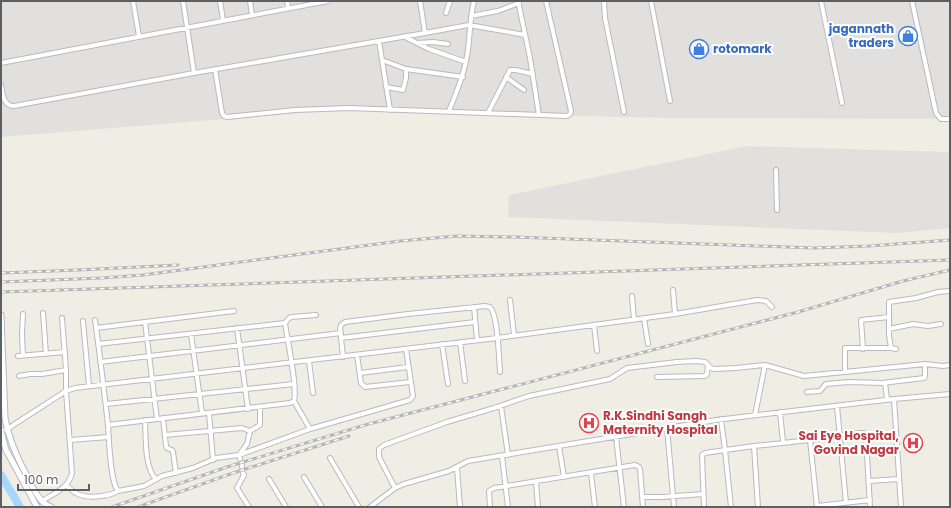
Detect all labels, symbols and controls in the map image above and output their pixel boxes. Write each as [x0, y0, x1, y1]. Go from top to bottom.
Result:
place label: jagannath traders [828, 20, 894, 51]
shop icon: jagannath traders [897, 25, 919, 47]
shop icon: rotomark [688, 38, 710, 60]
place label: rotomark [713, 40, 772, 57]
place label: R.K.Sindhi Sangh Maternity Hospital [603, 407, 718, 438]
hospital icon: R.K.Sindhi Sangh Maternity Hospital [578, 412, 600, 434]
place label: Sai Eye Hospital, Govind Nagar [799, 427, 899, 458]
hospital icon: Sai Eye Hospital, Govind Nagar [902, 432, 924, 454]
scale bar [18, 466, 89, 492]
text: 100 m [24, 471, 58, 488]

